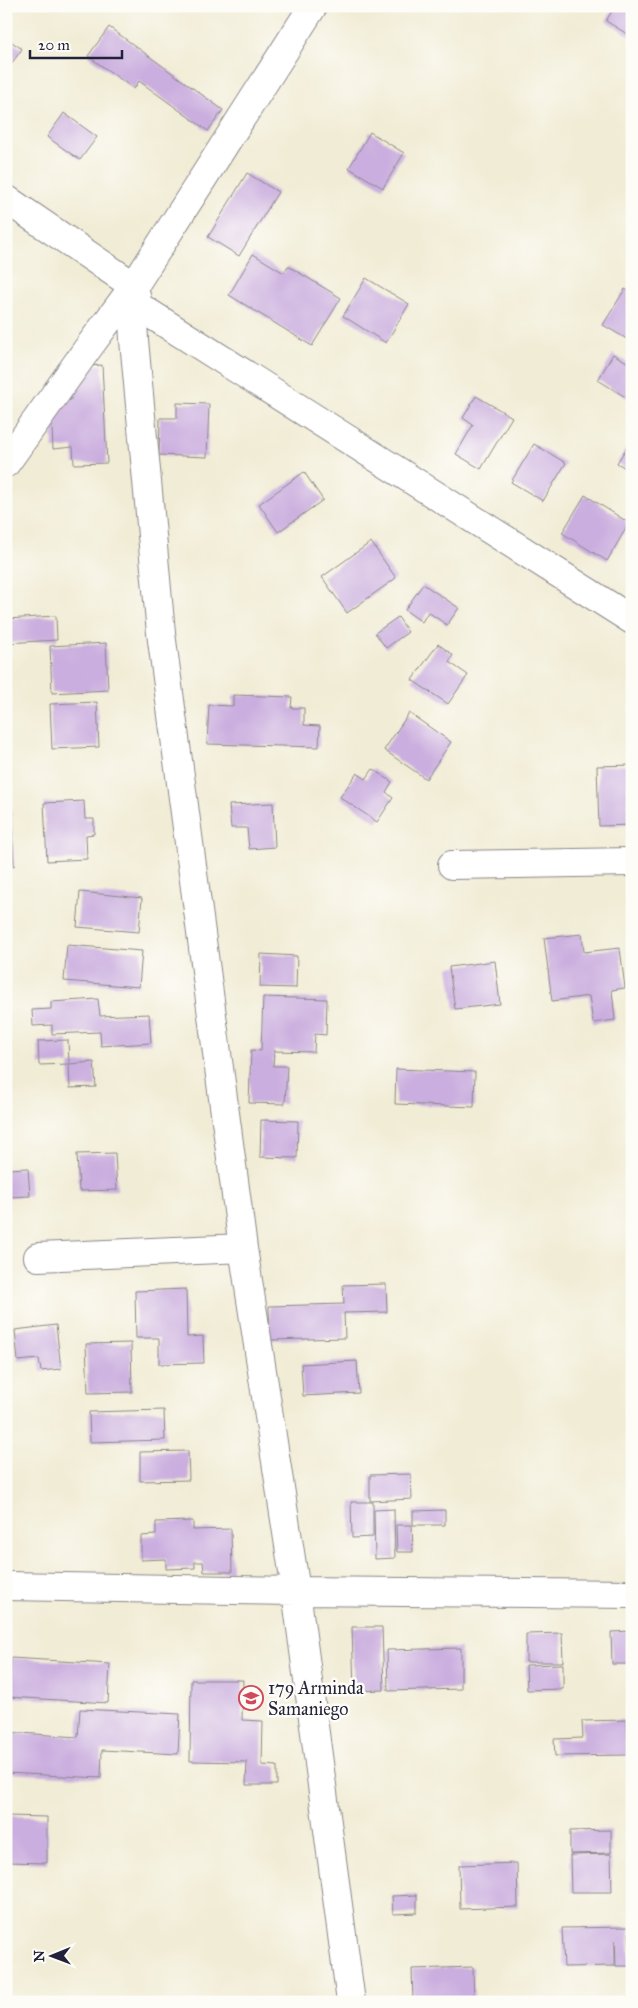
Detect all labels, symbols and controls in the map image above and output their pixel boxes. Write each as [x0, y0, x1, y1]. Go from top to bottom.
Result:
scale bar [30, 28, 122, 60]
text: 20 m [38, 36, 70, 54]
place label: 179 Arminda Samaniego [268, 1677, 364, 1721]
school or university icon: 179 Arminda Samaniego [238, 1685, 264, 1711]
north arrow [28, 1930, 78, 1980]
text: N [31, 1950, 48, 1962]

